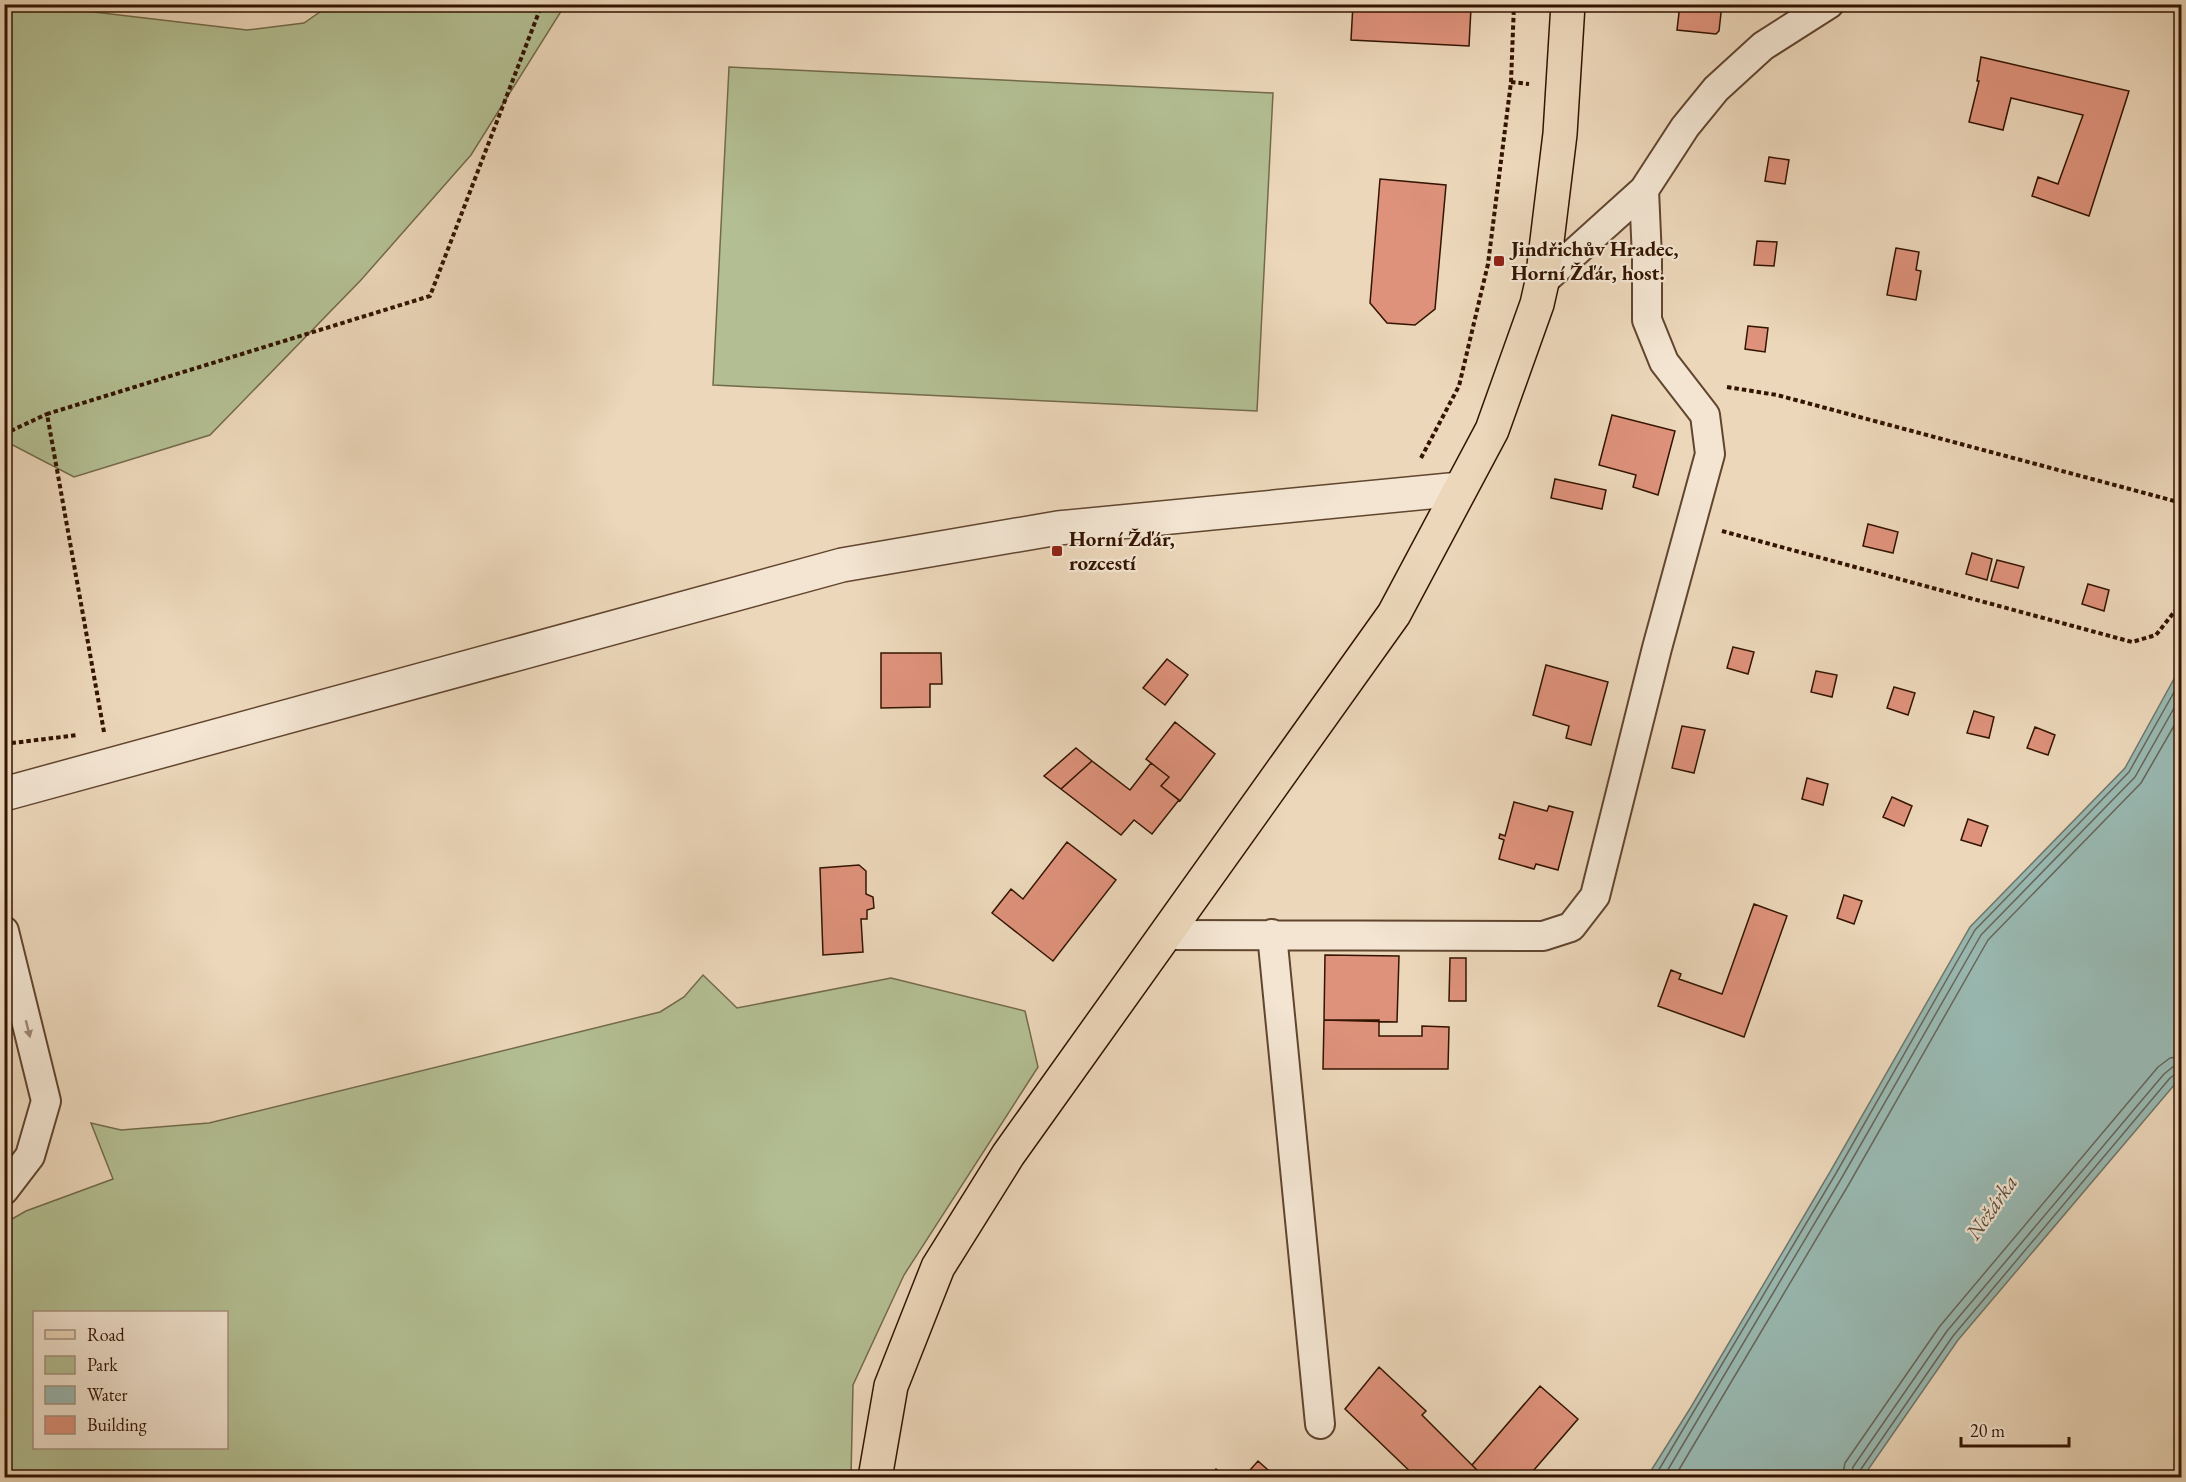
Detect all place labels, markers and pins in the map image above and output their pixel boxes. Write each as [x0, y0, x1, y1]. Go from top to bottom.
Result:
place label: Jindřichův Hradec, Horní Žďár, host. [1509, 235, 1679, 286]
marker: Jindřichův Hradec, Horní Žďár, host. [1492, 254, 1506, 268]
place label: Horní Žďár, rozcestí [1069, 525, 1175, 576]
marker: Horní Žďár, rozcestí [1050, 544, 1064, 558]

